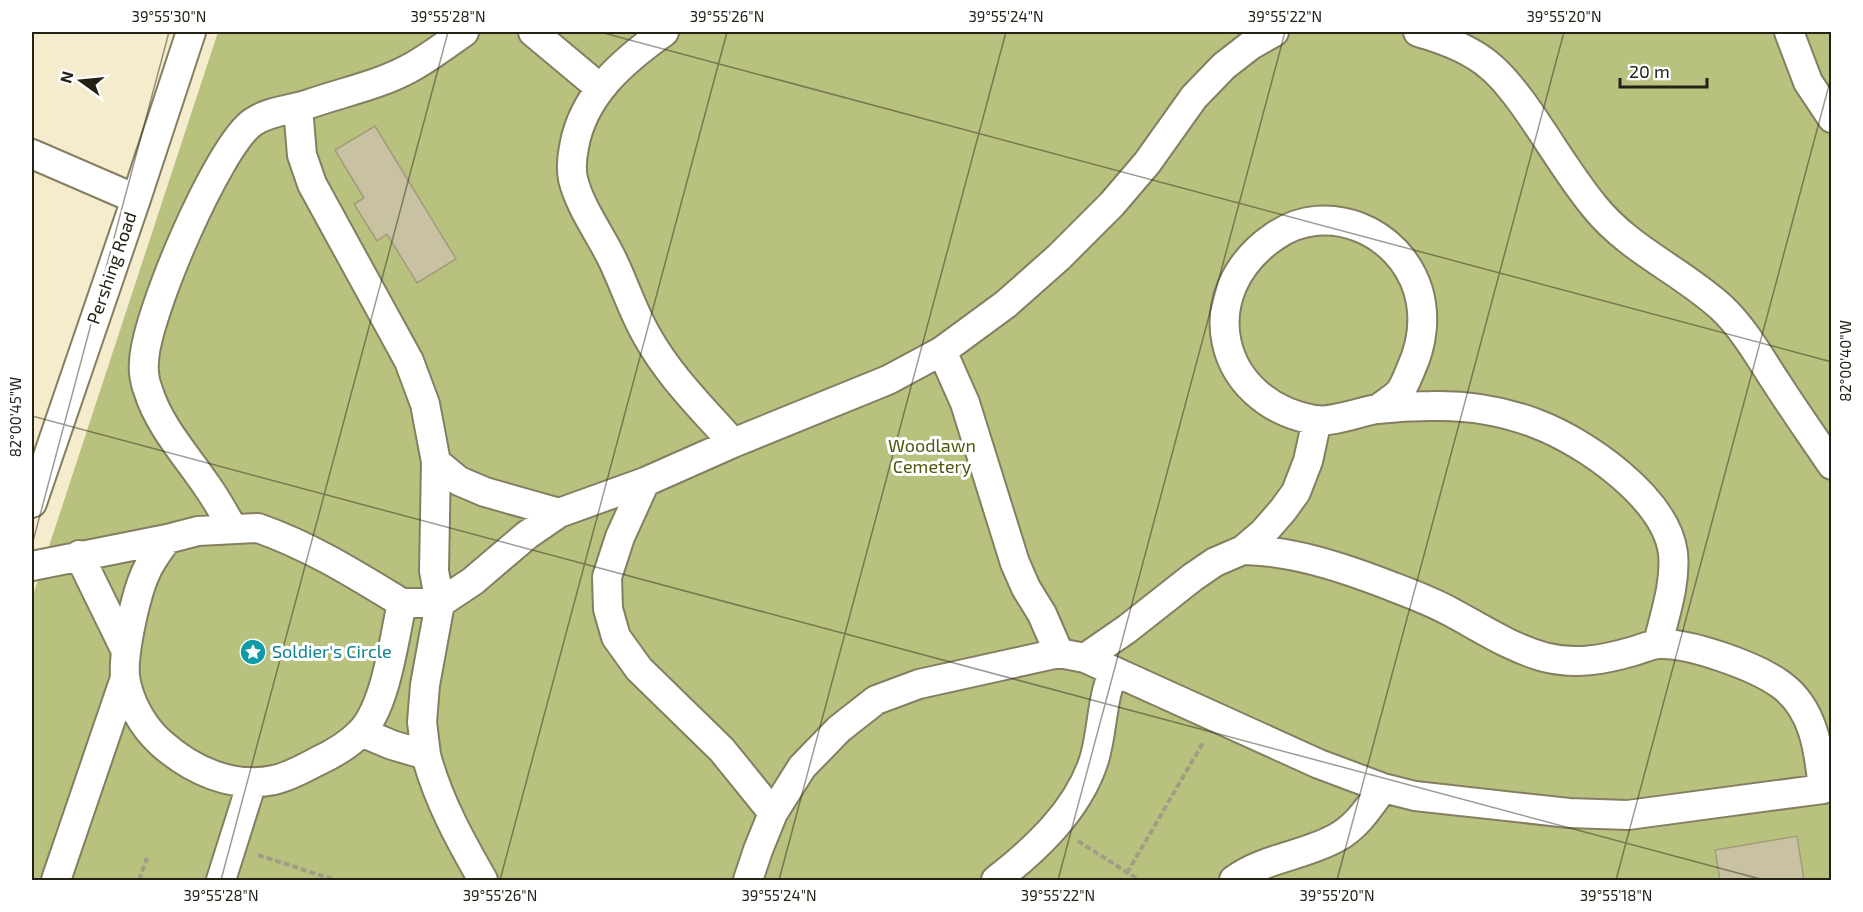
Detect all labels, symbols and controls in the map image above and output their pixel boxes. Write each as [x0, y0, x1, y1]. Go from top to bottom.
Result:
text: 39°55'30"N [132, 7, 206, 25]
text: 39°55'28"N [411, 7, 486, 25]
text: 39°55'26"N [690, 7, 764, 25]
text: 39°55'24"N [968, 7, 1044, 25]
text: 39°55'22"N [1248, 7, 1322, 25]
text: 39°55'20"N [1527, 7, 1601, 25]
north arrow [51, 51, 111, 111]
scale bar [1620, 51, 1707, 89]
text: 20 m [1629, 60, 1670, 82]
text: N [55, 69, 77, 85]
street label: Pershing Road [82, 209, 141, 327]
text: 82°00'40"W [1836, 320, 1854, 402]
text: 82°00'45"W [6, 377, 24, 457]
park label: Woodlawn Cemetery [888, 434, 976, 477]
place icon: Soldier's Circle [238, 637, 268, 667]
place label: Soldier's Circle [272, 640, 392, 662]
text: 39°55'28"N [184, 886, 259, 904]
text: 39°55'26"N [463, 886, 537, 904]
text: 39°55'24"N [741, 886, 817, 904]
text: 39°55'22"N [1021, 886, 1095, 904]
text: 39°55'20"N [1300, 886, 1374, 904]
text: 39°55'18"N [1580, 886, 1652, 904]

